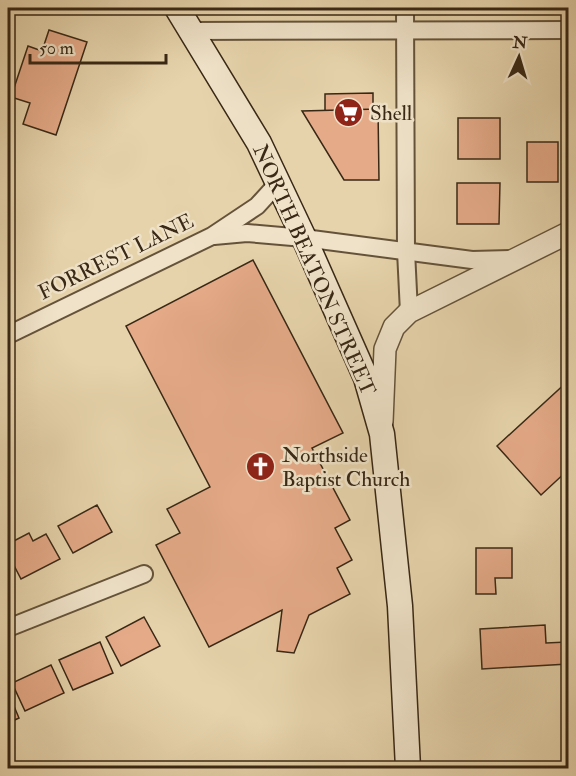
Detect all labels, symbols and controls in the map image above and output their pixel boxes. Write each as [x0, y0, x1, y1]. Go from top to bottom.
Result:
scale bar [30, 27, 166, 65]
north arrow [489, 27, 549, 87]
text: N [511, 32, 528, 54]
text: 50 m [39, 37, 74, 60]
supermarket icon: Shell [333, 97, 365, 129]
place label: Shell [370, 100, 413, 127]
street label: NORTH BEATON STREET [246, 140, 382, 400]
street label: FORREST LANE [34, 208, 198, 306]
place label: Northside Baptist Church [282, 442, 410, 493]
church icon: Northside Baptist Church [245, 451, 277, 483]

